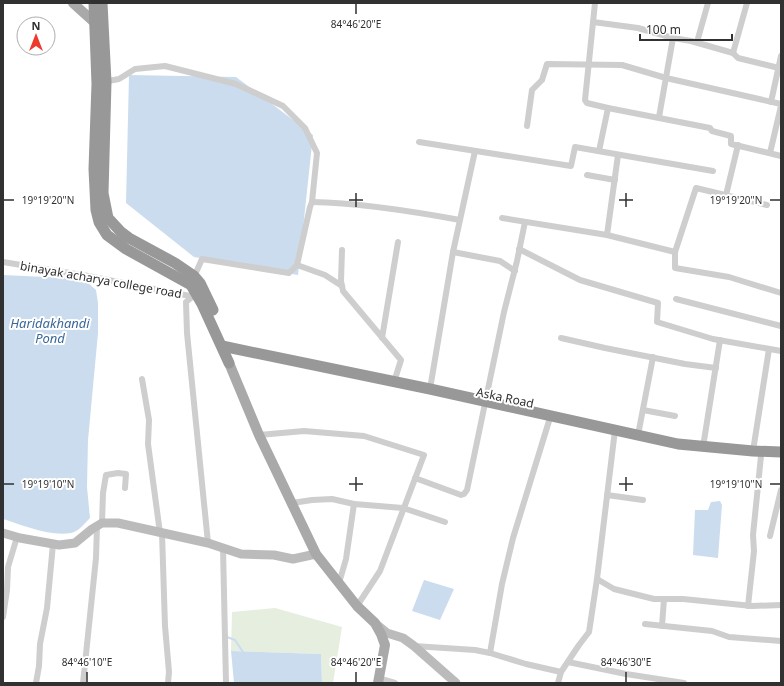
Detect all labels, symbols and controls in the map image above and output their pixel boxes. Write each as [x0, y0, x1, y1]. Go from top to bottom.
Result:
north arrow [16, 16, 56, 56]
scale bar [640, 16, 732, 42]
text: 84°46'20"E [331, 17, 381, 31]
text: N [32, 18, 40, 33]
text: 100 m [646, 21, 681, 38]
text: 19°19'20"N [22, 193, 74, 207]
text: 19°19'20"N [710, 193, 762, 207]
street label: binayak acharya college road [19, 257, 183, 302]
water label: Haridakhandi Pond [10, 314, 90, 347]
street label: Aska Road [475, 383, 535, 412]
text: 19°19'10"N [22, 477, 74, 491]
text: 19°19'10"N [710, 477, 762, 491]
text: 84°46'10"E [62, 655, 112, 669]
text: 84°46'20"E [331, 655, 381, 669]
text: 84°46'30"E [601, 655, 651, 669]

